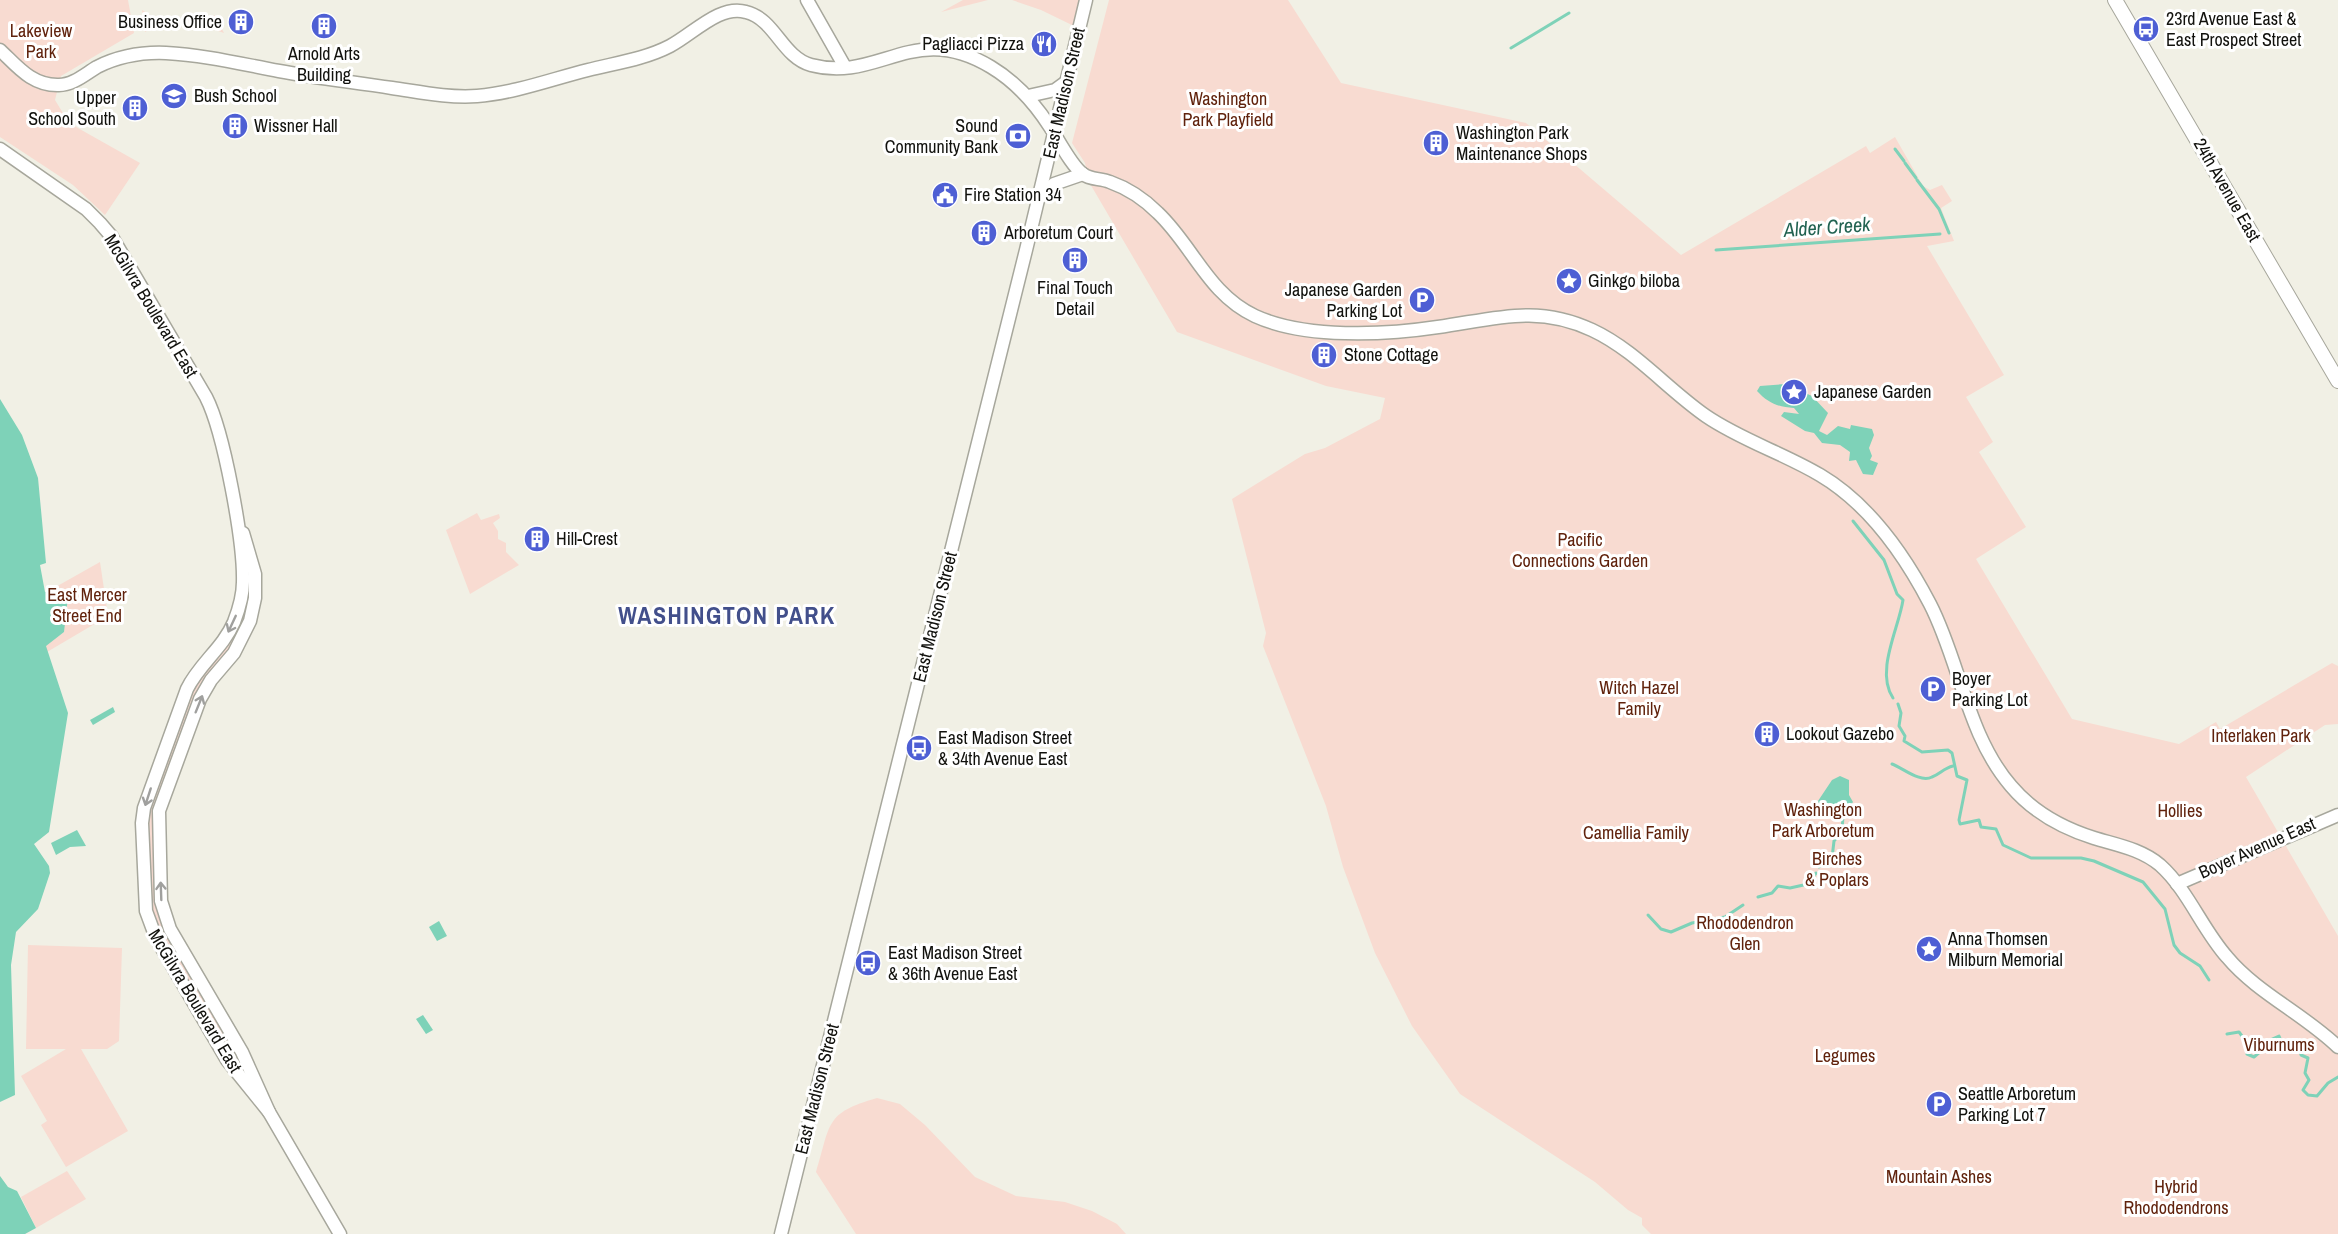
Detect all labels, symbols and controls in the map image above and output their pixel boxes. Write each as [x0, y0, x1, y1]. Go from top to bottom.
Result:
place label: 23rd Avenue East & East Prospect Street [2166, 6, 2301, 52]
building icon: Business Office [226, 7, 256, 37]
place label: Business Office [118, 9, 222, 34]
building icon: Arnold Arts Building [309, 11, 339, 41]
bus stop icon: 23rd Avenue East & East Prospect Street [2131, 14, 2161, 44]
park label: Lakeview Park [10, 18, 73, 64]
street label: East Madison Street [1036, 25, 1091, 161]
restaurant icon: Pagliacci Pizza [1029, 29, 1059, 59]
place label: Pagliacci Pizza [922, 31, 1024, 56]
place label: Arnold Arts Building [287, 41, 360, 87]
school or university icon: Bush School [159, 81, 189, 111]
place label: Bush School [194, 83, 277, 108]
place label: Upper School South [28, 85, 116, 131]
park label: Washington Park Playfield [1182, 86, 1274, 132]
building icon: Upper School South [120, 93, 150, 123]
building icon: Wissner Hall [220, 111, 250, 141]
place label: Wissner Hall [254, 113, 338, 138]
place label: Sound Community Bank [885, 113, 999, 159]
place label: Washington Park Maintenance Shops [1456, 120, 1587, 166]
bank icon: Sound Community Bank [1003, 121, 1033, 151]
building icon: Washington Park Maintenance Shops [1421, 128, 1451, 158]
street label: 24th Avenue East [2188, 133, 2267, 246]
public building icon: Fire Station 34 [930, 180, 960, 210]
place label: Fire Station 34 [964, 182, 1062, 207]
water label: Alder Creek [1782, 210, 1872, 243]
building icon: Arboretum Court [969, 218, 999, 248]
place label: Arboretum Court [1003, 220, 1113, 245]
street label: McGilvra Boulevard East [99, 229, 204, 382]
building icon: Final Touch Detail [1060, 245, 1090, 275]
place icon: Ginkgo biloba [1554, 266, 1584, 296]
place label: Ginkgo biloba [1588, 268, 1680, 293]
place label: Final Touch Detail [1037, 275, 1113, 321]
place label: Japanese Garden Parking Lot [1285, 277, 1402, 323]
parking icon: Japanese Garden Parking Lot [1407, 285, 1437, 315]
building icon: Stone Cottage [1309, 340, 1339, 370]
place label: Stone Cottage [1344, 342, 1438, 367]
place icon: Japanese Garden [1779, 377, 1809, 407]
place label: Japanese Garden [1814, 379, 1931, 404]
building icon: Hill-Crest [522, 524, 552, 554]
place label: Hill-Crest [556, 526, 618, 551]
park label: Pacific Connections Garden [1512, 527, 1648, 573]
street label: East Madison Street [906, 549, 963, 685]
park label: East Mercer Street End [47, 582, 127, 628]
district label: WASHINGTON PARK [618, 599, 836, 631]
one-way arrow [226, 614, 238, 632]
place label: Boyer Parking Lot [1952, 666, 2028, 712]
parking icon: Boyer Parking Lot [1918, 674, 1948, 704]
park label: Witch Hazel Family [1599, 675, 1679, 721]
one-way arrow [194, 695, 205, 713]
building icon: Lookout Gazebo [1752, 719, 1782, 749]
place label: Lookout Gazebo [1786, 721, 1894, 746]
park label: Interlaken Park [2211, 723, 2311, 748]
place label: East Madison Street & 34th Avenue East [938, 725, 1072, 771]
bus stop icon: East Madison Street & 34th Avenue East [904, 733, 934, 763]
one-way arrow [141, 787, 152, 806]
park label: Washington Park Arboretum [1772, 797, 1874, 843]
park label: Hollies [2157, 798, 2203, 823]
street label: Boyer Avenue East [2194, 811, 2319, 884]
park label: Camellia Family [1583, 820, 1690, 845]
park label: Birches & Poplars [1805, 846, 1869, 892]
one-way arrow [155, 882, 166, 902]
park label: Rhododendron Glen [1696, 910, 1794, 956]
street label: McGilvra Boulevard East [143, 924, 248, 1077]
place label: Anna Thomsen Milburn Memorial [1947, 926, 2063, 972]
place icon: Anna Thomsen Milburn Memorial [1914, 934, 1944, 964]
place label: East Madison Street & 36th Avenue East [888, 940, 1022, 986]
bus stop icon: East Madison Street & 36th Avenue East [853, 948, 883, 978]
street label: East Madison Street [788, 1021, 845, 1157]
park label: Viburnums [2243, 1032, 2315, 1057]
park label: Legumes [1815, 1043, 1875, 1068]
place label: Seattle Arboretum Parking Lot 7 [1958, 1081, 2076, 1127]
parking icon: Seattle Arboretum Parking Lot 7 [1924, 1089, 1954, 1119]
park label: Mountain Ashes [1886, 1164, 1992, 1189]
park label: Hybrid Rhododendrons [2123, 1174, 2229, 1220]

